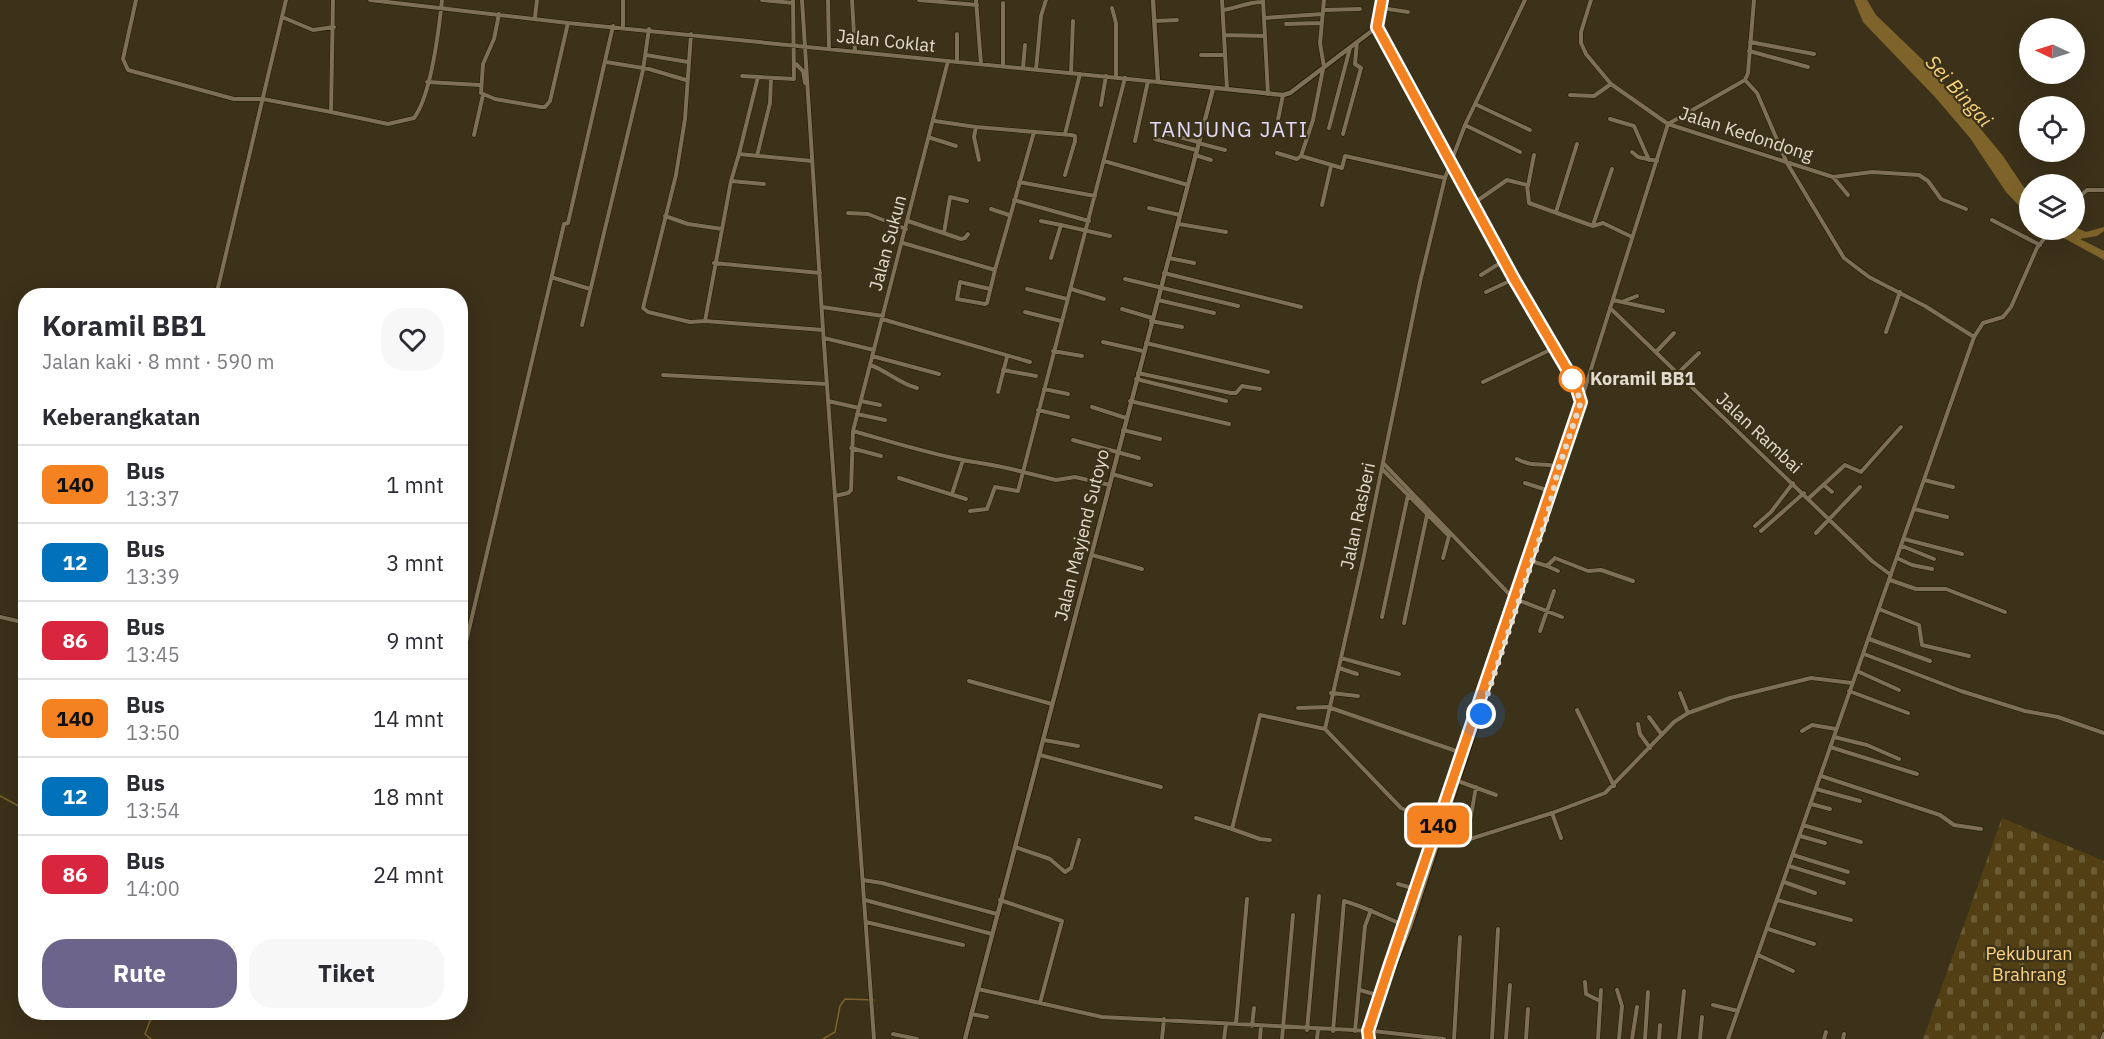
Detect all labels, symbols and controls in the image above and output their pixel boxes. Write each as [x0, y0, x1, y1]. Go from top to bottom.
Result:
north arrow [2019, 18, 2085, 84]
map controls [2019, 18, 2085, 240]
street label: Jalan Coklat [835, 24, 937, 57]
water label: Sei Bingai [1920, 49, 1999, 133]
button: locate [2019, 96, 2085, 162]
street label: Jalan Kedondong [1676, 101, 1817, 166]
district label: TANJUNG JATI [1149, 115, 1309, 143]
button: layers [2019, 174, 2085, 240]
street label: Jalan Sukun [864, 192, 911, 293]
text: Koramil BB1 [42, 307, 206, 344]
button: heart [381, 308, 444, 371]
text: Jalan kaki · 8 mnt · 590 m [42, 348, 274, 375]
marker: Koramil BB1 [1559, 366, 1585, 392]
place label: Koramil BB1 [1590, 367, 1695, 390]
street label: Jalan Rambai [1712, 387, 1807, 478]
text: Keberangkatan [42, 402, 200, 431]
street label: Jalan Mayjend Sutoyo [1049, 447, 1114, 623]
text: Bus [126, 456, 165, 485]
street label: Jalan Rasberi [1335, 460, 1380, 572]
text: 140 [56, 470, 94, 498]
text: 1 mnt [386, 470, 444, 499]
text: 13:37 [126, 485, 180, 512]
text: Bus [126, 534, 165, 563]
text: 12 [62, 548, 88, 576]
text: 3 mnt [386, 548, 444, 577]
text: 13:39 [126, 563, 180, 590]
text: Bus [126, 612, 165, 641]
text: 86 [62, 626, 88, 654]
text: 9 mnt [386, 626, 444, 655]
text: 13:45 [126, 641, 180, 668]
text: Bus [126, 690, 165, 719]
your location [1466, 699, 1496, 729]
text: 140 [56, 704, 94, 732]
text: 14 mnt [373, 704, 444, 733]
text: 13:50 [126, 719, 180, 746]
text: Bus [126, 768, 165, 797]
text: 12 [62, 782, 88, 810]
text: 18 mnt [373, 782, 444, 811]
text: 13:54 [126, 797, 180, 824]
line badge: 140 [1404, 806, 1472, 844]
text: 140 [1419, 811, 1457, 839]
text: Bus [126, 846, 165, 875]
text: 86 [62, 860, 88, 888]
text: 24 mnt [373, 860, 444, 889]
text: 14:00 [126, 875, 180, 902]
button: Rute [42, 939, 237, 1008]
button: Tiket [249, 939, 444, 1008]
park label: Pekuburan Brahrang [1986, 942, 2073, 986]

